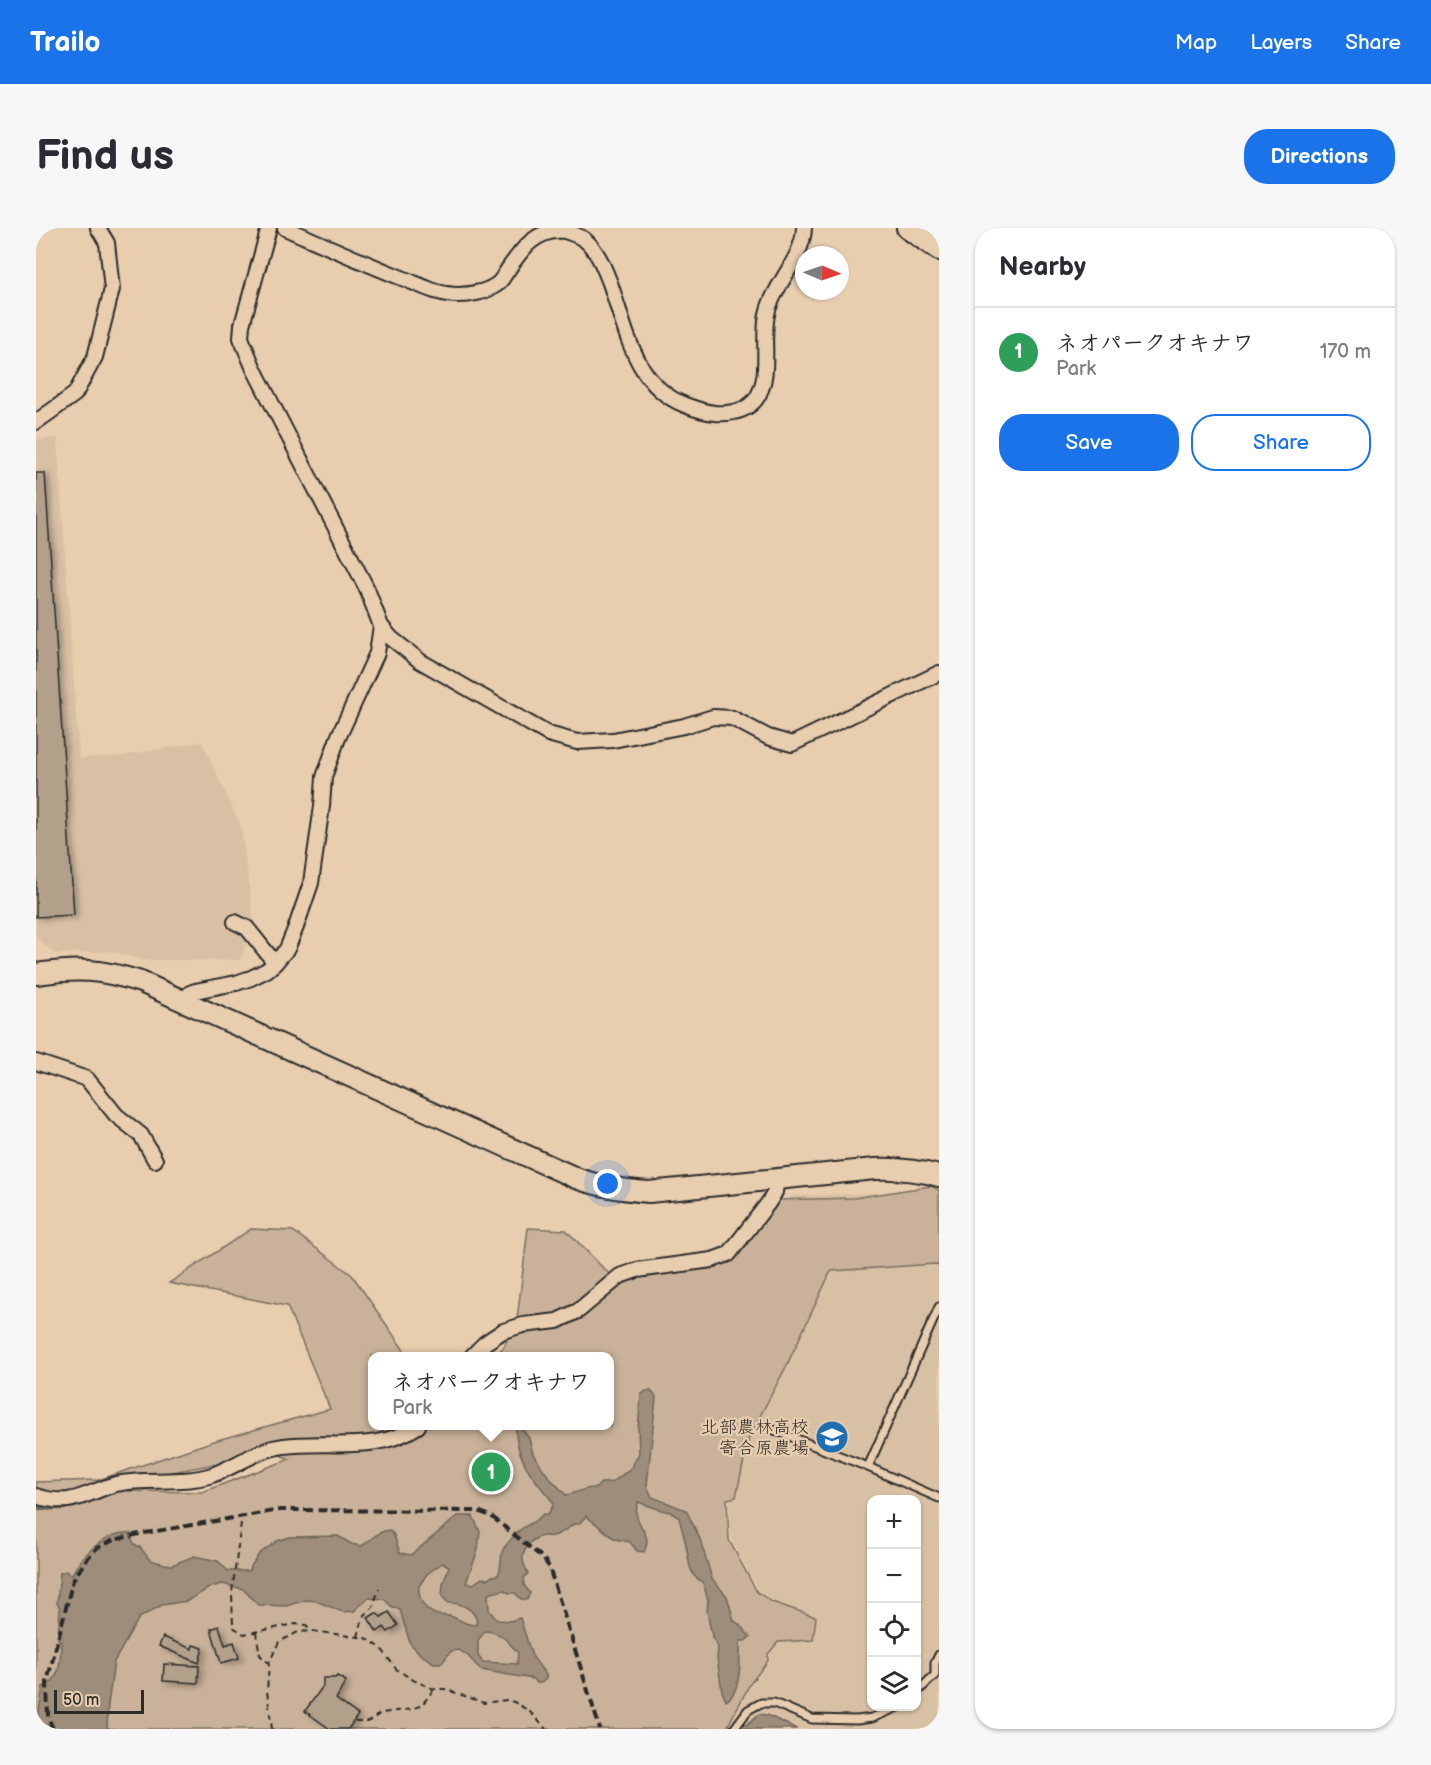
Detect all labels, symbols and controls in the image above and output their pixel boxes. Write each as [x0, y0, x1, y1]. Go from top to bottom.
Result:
text: Trailo [30, 26, 101, 59]
text: Map [1175, 30, 1217, 55]
text: Layers [1250, 30, 1312, 55]
text: Share [1345, 30, 1401, 55]
button: Directions [1244, 129, 1395, 184]
text: Find us [36, 131, 174, 182]
north arrow [795, 246, 849, 300]
text: Nearby [999, 252, 1086, 283]
text: ネオパークオキナワ [1056, 330, 1254, 357]
text: 1 [1014, 340, 1023, 364]
text: 170 m [1320, 340, 1371, 364]
text: Park [1056, 357, 1096, 381]
button: Save [999, 414, 1179, 471]
button: Share [1191, 414, 1371, 471]
your location [593, 1169, 622, 1198]
popup [368, 1352, 614, 1430]
text: ネオパークオキナワ [392, 1369, 590, 1396]
text: Park [392, 1396, 432, 1420]
place label: 北部農林高校 寄合原農場 [701, 1417, 809, 1459]
school or university icon: 北部農林高校 寄合原農場 [814, 1419, 850, 1455]
pin: 1 [472, 1450, 510, 1494]
map controls [867, 1495, 921, 1711]
button: + [867, 1495, 921, 1549]
button: − [867, 1549, 921, 1603]
button: locate [867, 1603, 921, 1657]
button: layers [867, 1657, 921, 1711]
scale bar [54, 1687, 144, 1714]
text: 50 m [63, 1691, 99, 1710]

